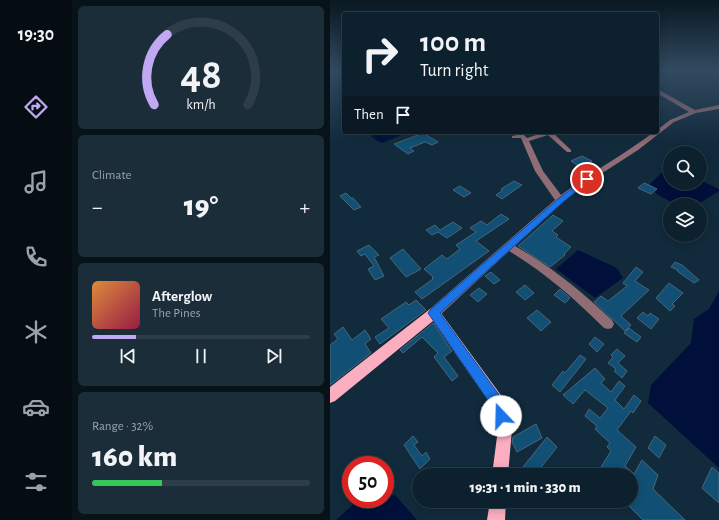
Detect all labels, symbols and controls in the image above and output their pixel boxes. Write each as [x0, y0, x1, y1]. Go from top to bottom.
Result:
text: 19:30 [18, 26, 54, 44]
icon: right [354, 28, 406, 80]
text: 100 m [420, 29, 486, 57]
text: 48 [180, 55, 222, 96]
text: Turn right [420, 62, 489, 80]
icon: directions [22, 93, 50, 121]
text: km/h [186, 98, 216, 112]
icon: arrive [392, 104, 414, 126]
text: Then [354, 107, 384, 122]
map controls [663, 146, 707, 242]
button: search [663, 146, 707, 190]
pin [570, 162, 604, 196]
icon: music [22, 168, 50, 196]
icon: arrive [576, 168, 598, 190]
text: Climate [92, 169, 131, 182]
text: 19° [184, 191, 218, 221]
text: − [92, 196, 103, 218]
text: + [299, 196, 310, 218]
button: layers [663, 198, 707, 242]
icon: phone [22, 243, 50, 271]
text: Afterglow [152, 289, 212, 304]
text: The Pines [152, 307, 201, 320]
icon: climate [22, 318, 50, 346]
icon: previous [117, 345, 139, 367]
icon: pause [190, 345, 212, 367]
icon: next [263, 345, 285, 367]
icon: car [22, 393, 50, 421]
position arrow [480, 395, 522, 437]
text: Range · 32% [92, 420, 153, 433]
text: 160 km [92, 442, 177, 472]
speed limit sign: 50 [342, 456, 394, 508]
icon: filters [22, 468, 50, 496]
text: 19:31 · 1 min · 330 m [469, 480, 581, 495]

